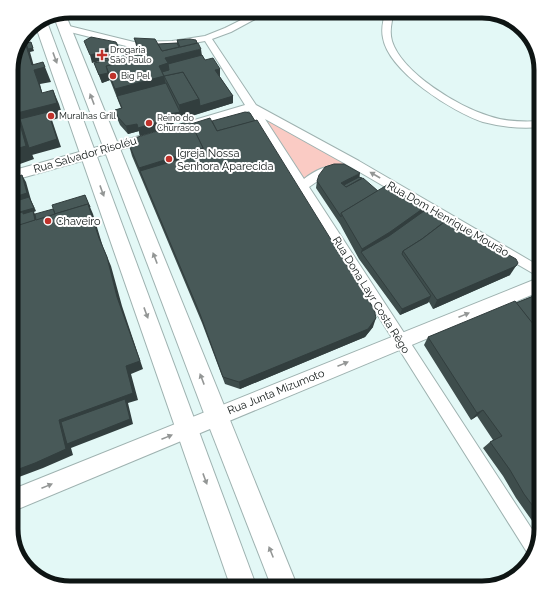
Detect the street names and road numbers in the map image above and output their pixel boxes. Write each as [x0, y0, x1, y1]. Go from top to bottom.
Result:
street label: Rua Salvador Risoléu [32, 134, 138, 176]
street label: Rua Dom Henrique Mourão [385, 179, 512, 259]
street label: Rua Dona Layr Costa Rêgo [330, 234, 413, 356]
street label: Rua Junta Mizumoto [226, 366, 327, 417]

